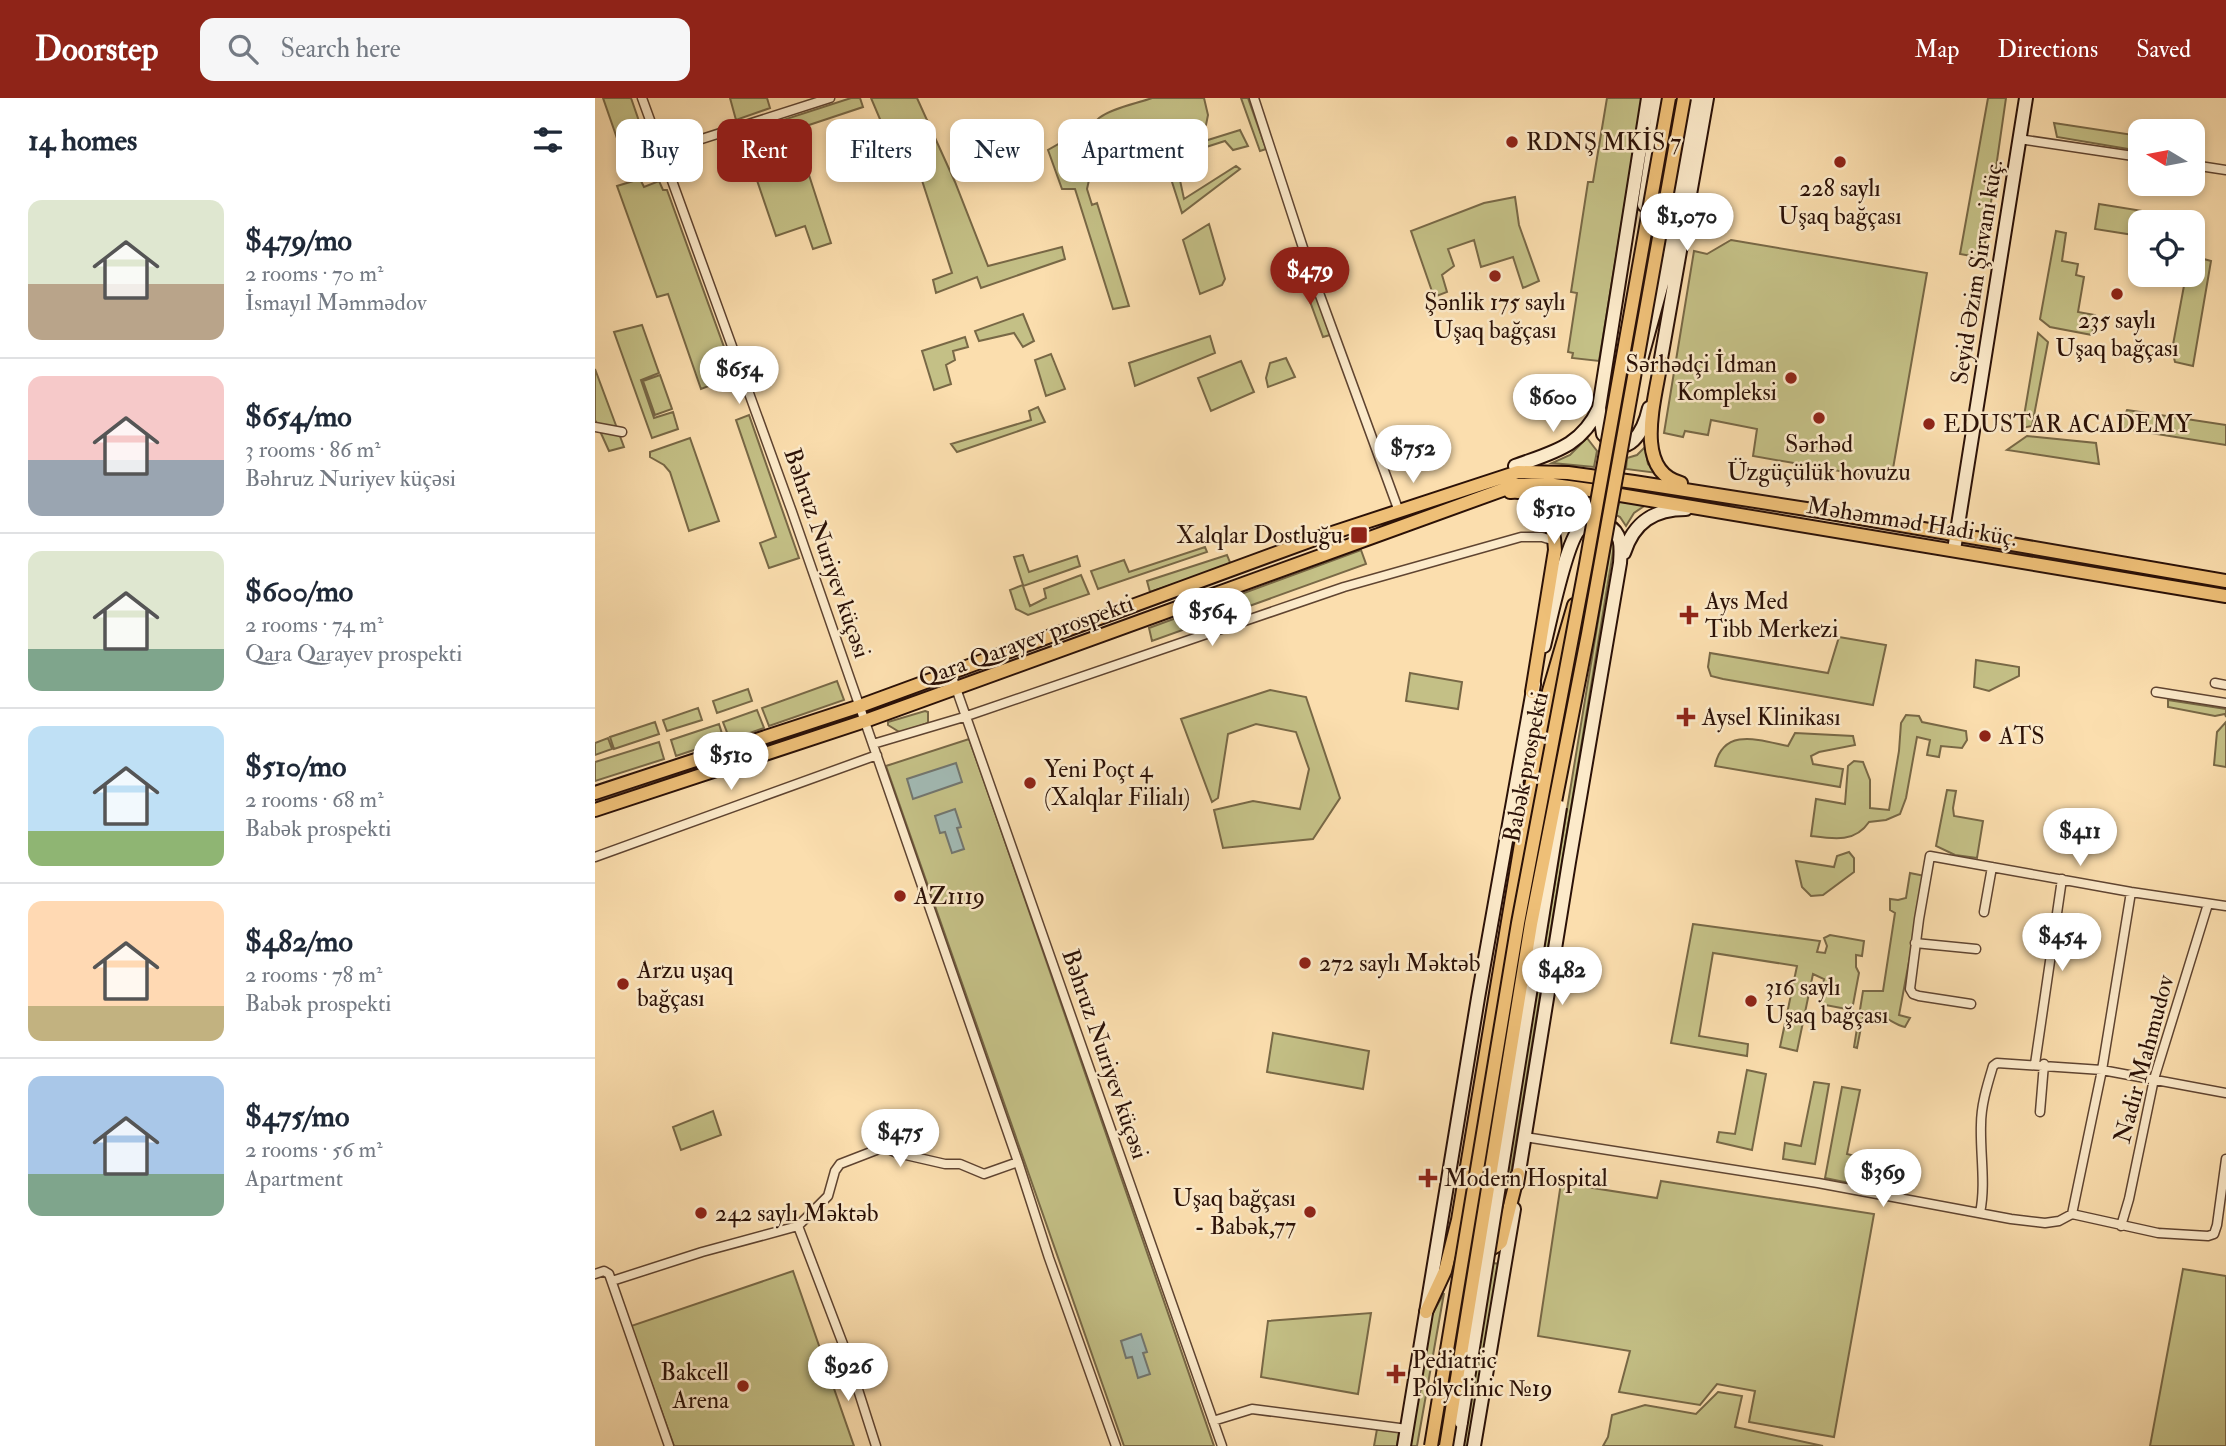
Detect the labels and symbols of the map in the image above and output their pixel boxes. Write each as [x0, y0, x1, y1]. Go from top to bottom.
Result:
north arrow [2128, 119, 2205, 196]
place label: RDNŞ MKİS 7 [1526, 126, 1681, 158]
marker: RDNŞ MKİS 7 [1504, 134, 1520, 150]
marker: 228 saylı Uşaq bağçası [1832, 154, 1848, 170]
street label: Seyid Əzim Şirvani küç. [1944, 157, 2010, 387]
place label: 228 saylı Uşaq bağçası [1778, 173, 1902, 232]
pin: $1,070 [1630, 194, 1744, 253]
pin: $479 [1269, 248, 1351, 307]
marker: Şənlik 175 saylı Uşaq bağçası [1487, 268, 1503, 284]
marker: 235 saylı Uşaq bağçası [2109, 286, 2125, 302]
place label: Şənlik 175 saylı Uşaq bağçası [1424, 287, 1566, 346]
place label: 235 saylı Uşaq bağçası [2055, 305, 2179, 364]
pin: $654 [698, 346, 780, 406]
place label: Sərhədçi İdman Kompleksi [1626, 348, 1777, 408]
marker: Sərhədçi İdman Kompleksi [1783, 370, 1799, 386]
pin: $600 [1512, 374, 1594, 434]
place label: EDUSTAR ACADEMY [1943, 409, 2192, 440]
marker: Sərhəd Üzgüçülük hovuzu [1811, 410, 1827, 426]
marker: EDUSTAR ACADEMY [1921, 416, 1937, 432]
pin: $752 [1372, 426, 1454, 485]
place label: Sərhəd Üzgüçülük hovuzu [1727, 429, 1911, 488]
street label: Bəhruz Nuriyev küçəsi [777, 444, 877, 662]
pin: $510 [1513, 486, 1595, 546]
street label: Məhəmməd Hadi küç. [1805, 490, 2019, 554]
place label: Xalqlar Dostluğu [1176, 520, 1343, 551]
marker: Xalqlar Dostluğu [1349, 525, 1369, 545]
place label: Ays Med Tibb Merkezi [1704, 586, 1838, 645]
street label: Qara Qarayev prospekti [914, 588, 1138, 694]
pin: $564 [1171, 588, 1253, 648]
marker: Ays Med Tibb Merkezi [1679, 605, 1699, 625]
street label: Babək prospekti [1496, 689, 1556, 845]
place label: Aysel Klinikası [1701, 702, 1841, 733]
marker: Aysel Klinikası [1676, 707, 1696, 727]
place label: ATS [1998, 721, 2045, 752]
marker: ATS [1977, 728, 1993, 744]
pin: $510 [690, 732, 772, 792]
place label: Yeni Poçt 4 (Xalqlar Filialı) [1044, 754, 1190, 813]
marker: Yeni Poçt 4 (Xalqlar Filialı) [1022, 775, 1038, 791]
pin: $411 [2039, 808, 2121, 868]
place label: AZ1119 [913, 881, 985, 912]
marker: AZ1119 [892, 888, 908, 904]
pin: $454 [2021, 914, 2103, 973]
street label: Bəhruz Nuriyev küçəsi [1055, 945, 1155, 1163]
place label: 272 saylı Məktəb [1319, 948, 1481, 979]
pin: $482 [1521, 948, 1603, 1007]
place label: Arzu uşaq bağçası [636, 955, 734, 1014]
marker: 272 saylı Məktəb [1297, 955, 1313, 971]
street label: Nadir Mahmudov [2107, 971, 2182, 1146]
place label: 316 saylı Uşaq bağçası [1765, 972, 1888, 1031]
marker: Arzu uşaq bağçası [615, 976, 631, 992]
marker: 316 saylı Uşaq bağçası [1743, 993, 1759, 1009]
pin: $475 [859, 1110, 941, 1169]
pin: $369 [1842, 1150, 1924, 1209]
place label: Modern Hospital [1444, 1163, 1608, 1194]
marker: Modern Hospital [1418, 1168, 1438, 1188]
place label: Uşaq bağçası - Babək,77 [1173, 1183, 1296, 1242]
place label: 242 saylı Məktəb [715, 1198, 879, 1229]
marker: Uşaq bağçası - Babək,77 [1302, 1204, 1318, 1220]
marker: 242 saylı Məktəb [693, 1205, 709, 1221]
pin: $926 [807, 1344, 889, 1403]
place label: Pediatric Polyclinic №19 [1412, 1345, 1552, 1404]
place label: Bakcell Arena [660, 1357, 730, 1416]
marker: Pediatric Polyclinic №19 [1386, 1364, 1406, 1384]
marker: Bakcell Arena [735, 1378, 751, 1394]

